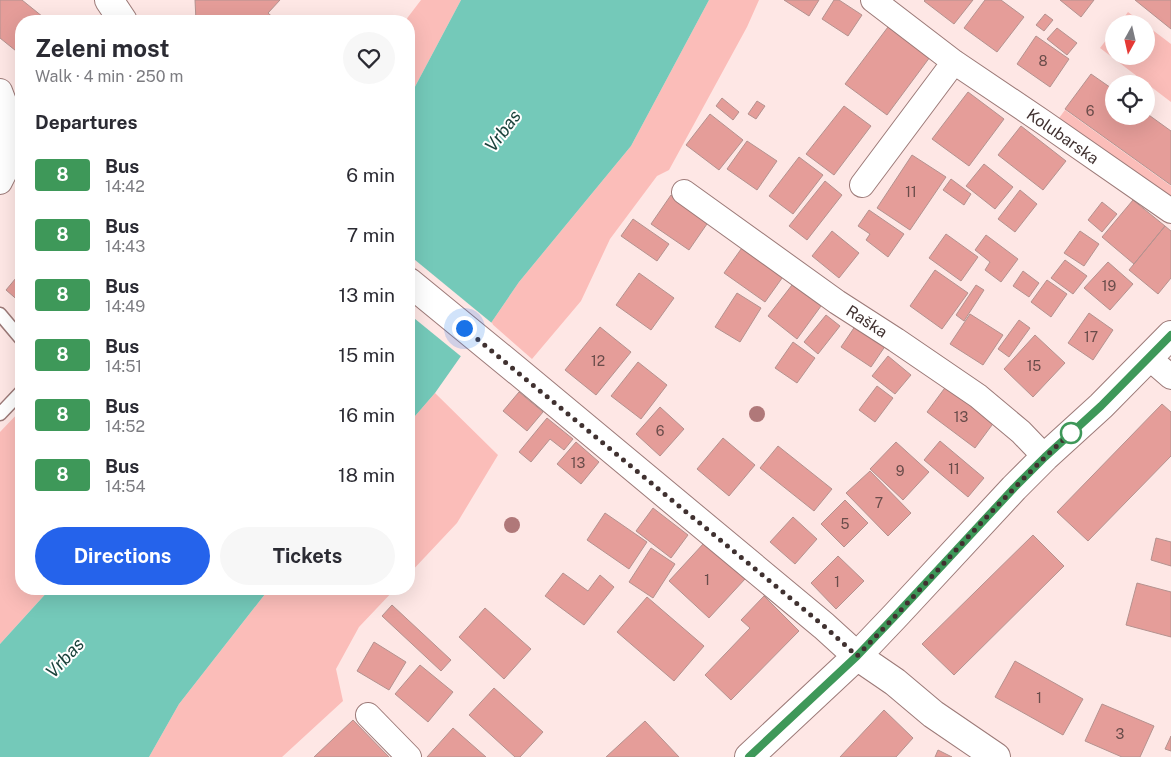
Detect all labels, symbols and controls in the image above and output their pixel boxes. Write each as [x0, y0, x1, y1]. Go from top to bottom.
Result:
north arrow [1105, 15, 1155, 65]
map controls [1105, 15, 1155, 125]
button: heart [343, 32, 395, 84]
text: Zeleni most [35, 34, 170, 62]
house number: 8 [1038, 53, 1048, 69]
text: Walk · 4 min · 250 m [35, 67, 183, 86]
button: locate [1105, 75, 1155, 125]
house number: 6 [1086, 103, 1095, 119]
street label: Kolubarska [1023, 105, 1102, 168]
water label: Vrbas [480, 106, 525, 156]
text: Departures [35, 111, 138, 133]
text: Bus [105, 155, 139, 177]
text: 8 [56, 164, 69, 185]
text: 6 min [346, 164, 395, 186]
text: 14:42 [105, 177, 145, 196]
house number: 11 [905, 184, 917, 200]
text: Bus [105, 215, 139, 237]
text: 8 [56, 224, 69, 245]
text: 7 min [347, 224, 395, 246]
text: 14:43 [105, 237, 145, 256]
text: Bus [105, 275, 139, 297]
house number: 19 [1102, 278, 1116, 294]
text: 8 [56, 284, 69, 305]
text: 13 min [338, 284, 395, 306]
text: 14:49 [105, 297, 145, 316]
street label: Raška [843, 301, 891, 342]
your location [452, 316, 477, 341]
house number: 17 [1084, 329, 1098, 345]
text: Bus [105, 335, 139, 357]
text: 8 [56, 344, 69, 365]
text: 15 min [338, 344, 395, 366]
house number: 12 [591, 353, 605, 369]
text: 14:51 [105, 357, 142, 376]
house number: 15 [1027, 358, 1041, 374]
text: Bus [105, 395, 139, 417]
text: 8 [56, 404, 69, 425]
text: 16 min [339, 404, 395, 426]
house number: 13 [954, 409, 968, 425]
text: 14:52 [105, 417, 145, 436]
unlabelled marker [1060, 422, 1082, 444]
house number: 6 [656, 423, 665, 439]
text: Bus [105, 455, 139, 477]
house number: 13 [571, 455, 585, 471]
house number: 11 [948, 461, 960, 477]
house number: 9 [896, 463, 905, 479]
text: 8 [56, 464, 69, 485]
text: 18 min [338, 464, 395, 486]
text: 14:54 [105, 477, 145, 496]
house number: 7 [875, 495, 883, 511]
house number: 5 [841, 516, 850, 532]
button: Directions [35, 527, 210, 585]
button: Tickets [220, 527, 395, 585]
house number: 1 [704, 572, 710, 588]
house number: 1 [834, 574, 840, 590]
water label: Vrbas [41, 633, 88, 682]
house number: 1 [1036, 690, 1042, 706]
house number: 3 [1116, 726, 1125, 742]

